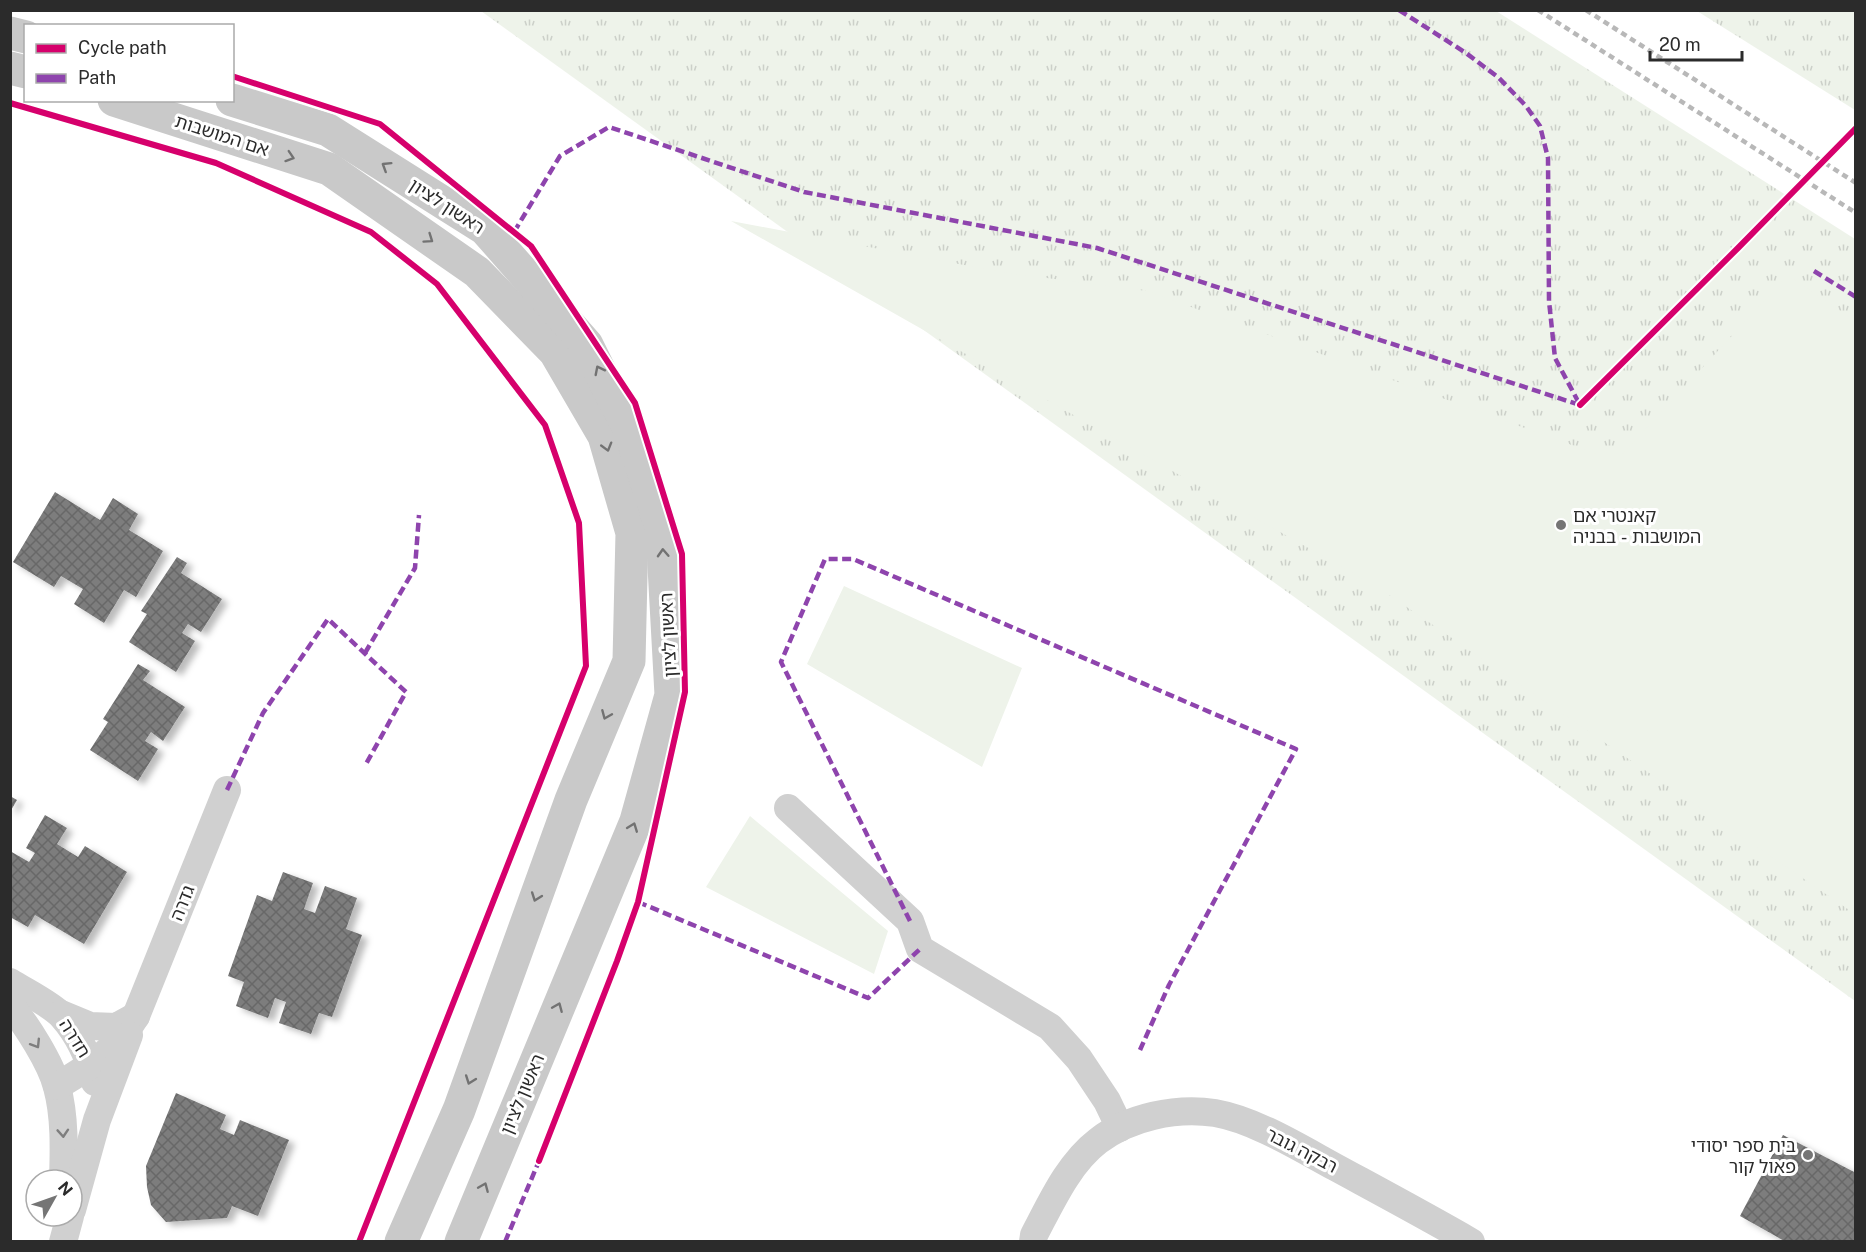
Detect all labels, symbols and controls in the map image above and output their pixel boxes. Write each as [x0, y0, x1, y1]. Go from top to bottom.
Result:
legend [24, 24, 234, 102]
scale bar [1650, 24, 1742, 62]
text: 20 m [1659, 34, 1701, 55]
text: Cycle path [78, 37, 167, 58]
text: Path [78, 67, 116, 88]
street label: אם המושבות [172, 110, 272, 160]
one-way arrow [284, 149, 295, 162]
one-way arrow [382, 162, 392, 174]
street label: ראשון לציון [406, 174, 488, 238]
one-way arrow [422, 232, 433, 243]
one-way arrow [595, 366, 607, 377]
one-way arrow [600, 442, 613, 452]
place label: קאנטרי אם המושבות - בבניה [1573, 505, 1701, 547]
marker: קאנטרי אם המושבות - בבניה [1554, 518, 1568, 532]
one-way arrow [657, 548, 670, 557]
street label: ראשון לציון [655, 592, 681, 678]
one-way arrow [601, 709, 613, 720]
one-way arrow [626, 822, 638, 833]
street label: גדרה [165, 882, 199, 924]
one-way arrow [530, 891, 543, 902]
one-way arrow [551, 1003, 563, 1014]
street label: חדרה [55, 1015, 95, 1061]
one-way arrow [28, 1038, 40, 1048]
street label: ראשון לציון [496, 1051, 548, 1137]
one-way arrow [464, 1074, 477, 1085]
street label: רבקה גובר [1263, 1123, 1341, 1177]
one-way arrow [56, 1128, 69, 1137]
place label: בית ספר יסודי פאול קור [1691, 1135, 1796, 1177]
marker: בית ספר יסודי פאול קור [1801, 1148, 1815, 1162]
north arrow [24, 1168, 84, 1228]
text: N [54, 1178, 76, 1200]
one-way arrow [477, 1183, 489, 1194]

